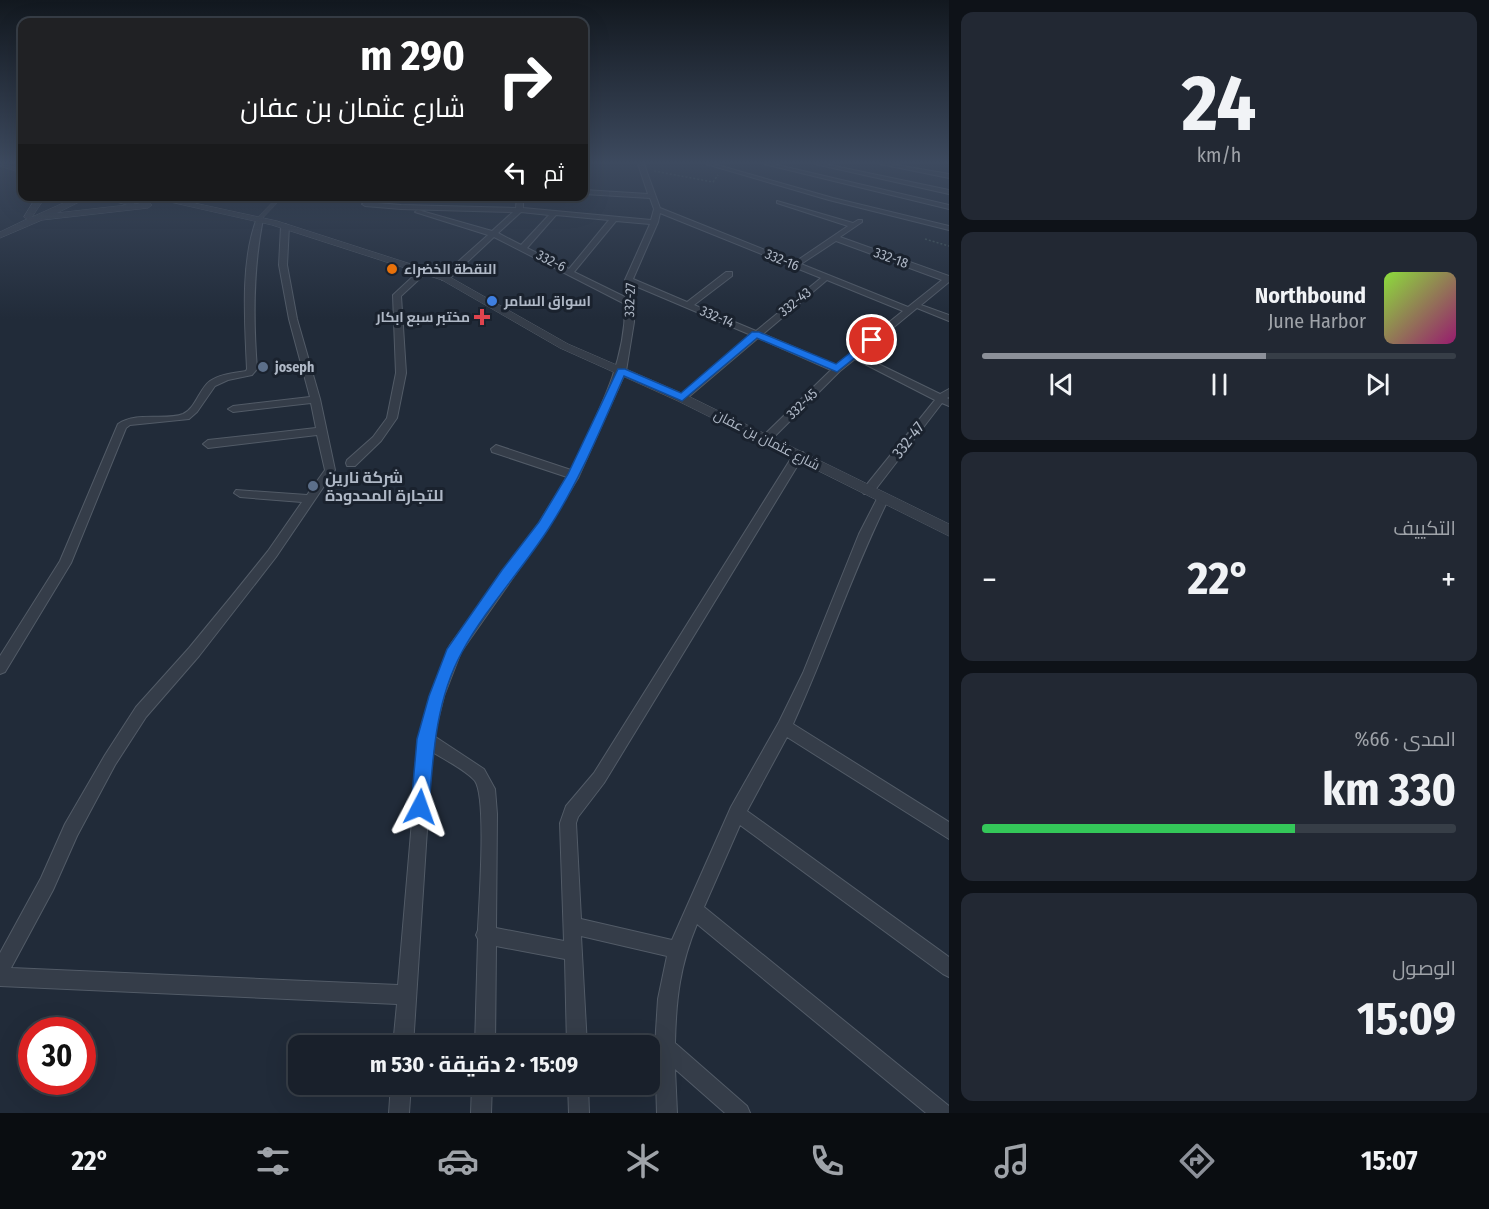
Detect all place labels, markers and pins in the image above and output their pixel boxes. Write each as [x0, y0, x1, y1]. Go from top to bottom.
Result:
place label: النقطة الخضراء [404, 261, 497, 278]
marker: النقطة الخضراء [385, 262, 399, 276]
place label: اسواق السامر [503, 293, 591, 310]
marker: اسواق السامر [485, 294, 499, 308]
place label: مختبر سبع ابكار [375, 309, 470, 327]
marker: مختبر سبع ابكار [475, 310, 489, 324]
pin [846, 314, 897, 365]
place label: joseph [274, 359, 314, 376]
marker: joseph [256, 360, 270, 374]
place label: شركة نارين للتجارة المحدودة [325, 468, 444, 505]
marker: شركة نارين للتجارة المحدودة [306, 479, 320, 493]

